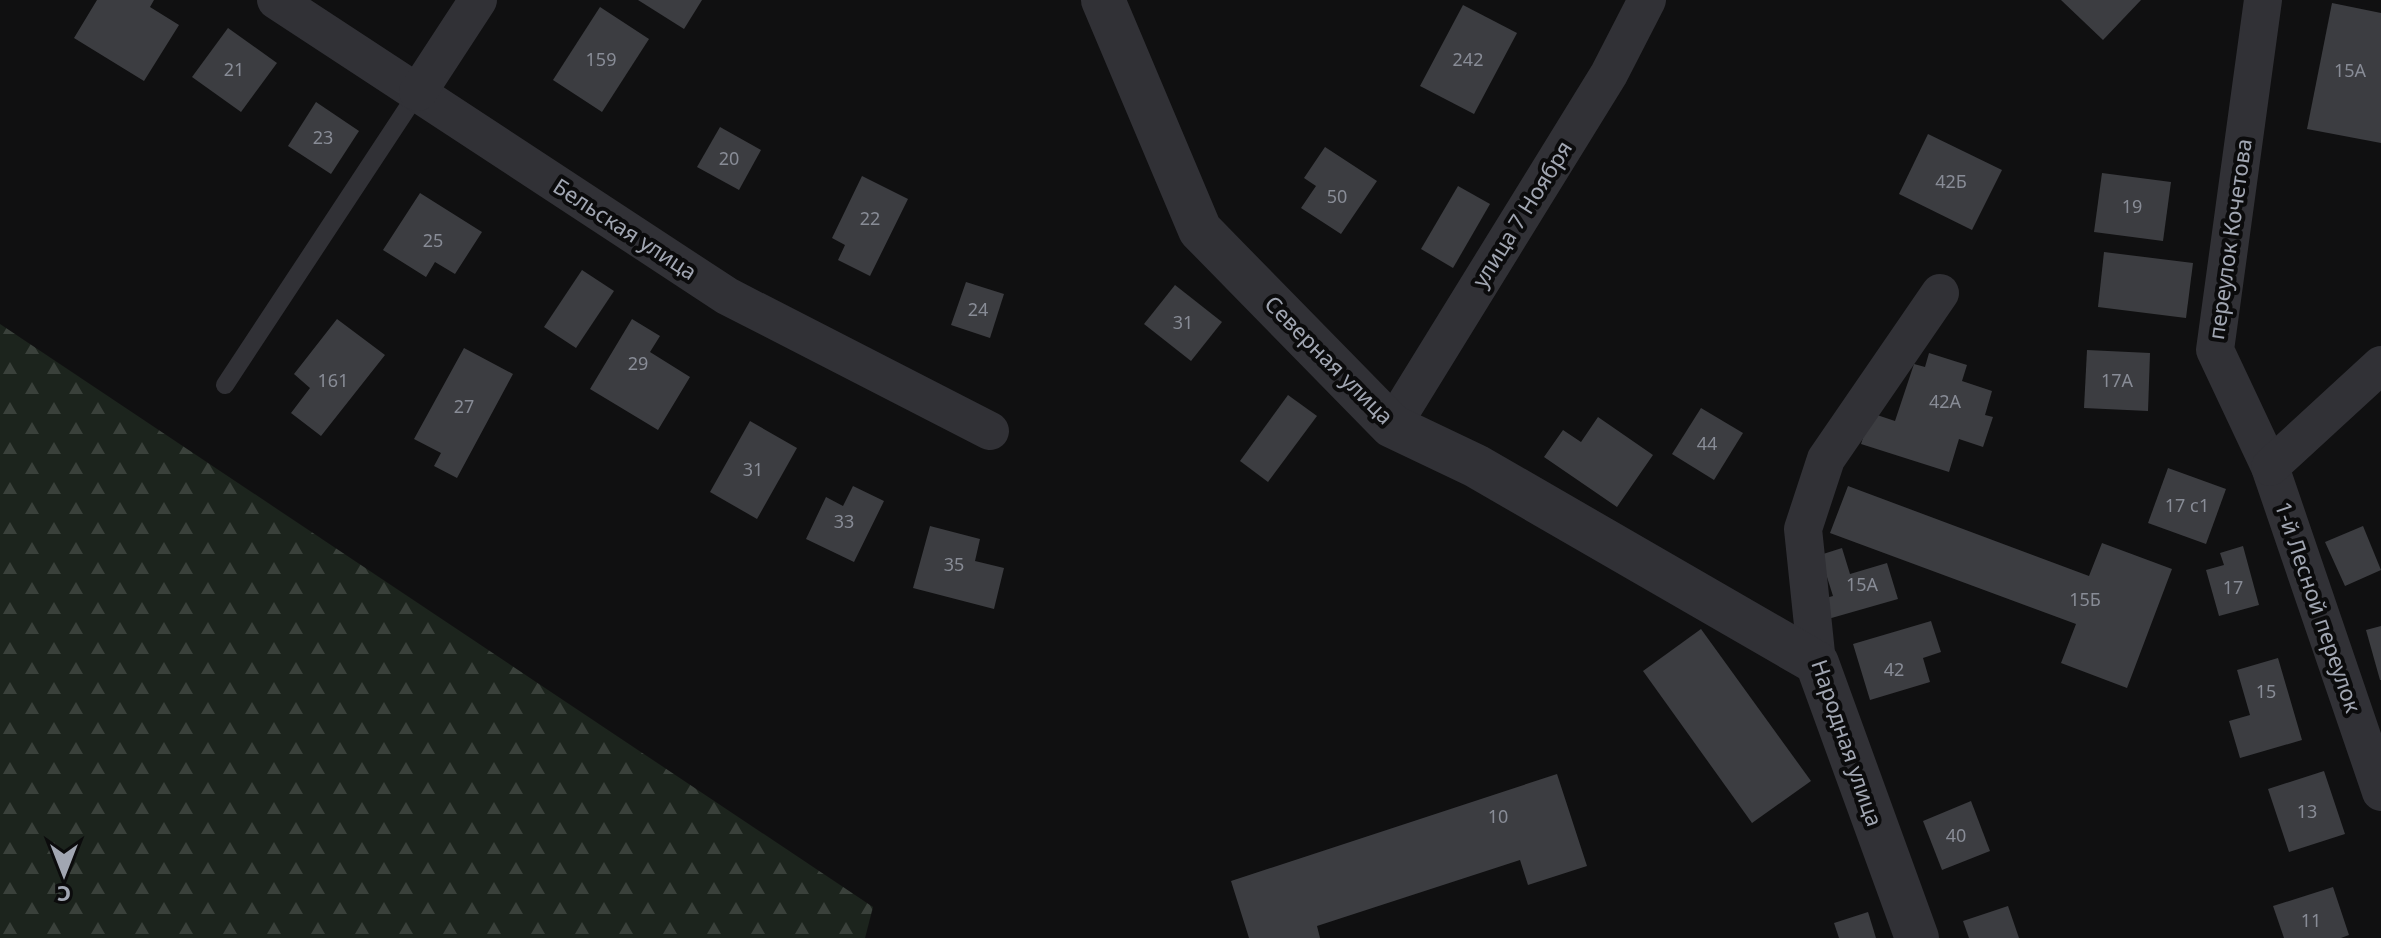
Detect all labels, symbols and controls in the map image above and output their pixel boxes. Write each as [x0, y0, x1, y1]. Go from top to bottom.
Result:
house number: 159 [586, 47, 616, 71]
house number: 242 [1453, 47, 1483, 71]
house number: 21 [224, 57, 244, 81]
house number: 15А [2334, 58, 2367, 82]
house number: 23 [313, 125, 333, 149]
street label: улица 7 Ноября [1464, 135, 1578, 292]
street label: переулок Кочетова [2200, 137, 2258, 341]
house number: 20 [719, 146, 739, 170]
house number: 42Б [1935, 169, 1967, 193]
street label: Бельская улица [548, 170, 703, 286]
house number: 50 [1327, 184, 1347, 208]
house number: 19 [2122, 194, 2142, 218]
house number: 22 [860, 206, 880, 230]
house number: 25 [423, 228, 443, 252]
street label: Северная улица [1259, 288, 1401, 430]
house number: 24 [968, 297, 988, 321]
house number: 31 [1173, 310, 1193, 334]
house number: 29 [628, 351, 648, 375]
house number: 161 [318, 368, 348, 392]
house number: 17А [2101, 368, 2134, 392]
house number: 42А [1929, 389, 1962, 413]
house number: 27 [454, 394, 474, 418]
house number: 44 [1697, 431, 1717, 455]
house number: 31 [743, 457, 763, 481]
house number: 17 с1 [2165, 493, 2209, 517]
street label: 1-й Лесной переулок [2269, 497, 2369, 717]
house number: 33 [834, 509, 854, 533]
house number: 35 [944, 552, 964, 576]
house number: 15А [1846, 572, 1879, 596]
house number: 17 [2223, 575, 2243, 599]
house number: 15Б [2069, 587, 2101, 611]
street label: Народная улица [1805, 655, 1891, 830]
house number: 42 [1884, 657, 1904, 681]
house number: 15 [2256, 679, 2276, 703]
house number: 13 [2297, 799, 2317, 823]
house number: 10 [1488, 804, 1508, 828]
house number: 40 [1946, 823, 1966, 847]
north arrow [24, 834, 104, 914]
text: С [57, 880, 71, 910]
house number: 11 [2301, 908, 2321, 932]

